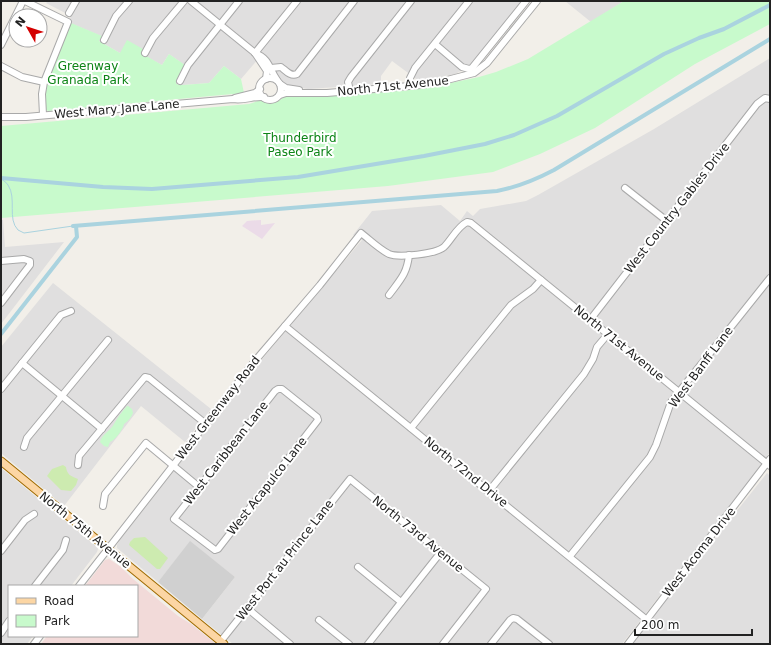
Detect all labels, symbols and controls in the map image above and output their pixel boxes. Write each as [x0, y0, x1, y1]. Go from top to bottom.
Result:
north arrow [8, 8, 48, 48]
text: N [13, 14, 29, 30]
park label: Greenway Granada Park [47, 59, 129, 87]
street label: North 71st Avenue [337, 73, 449, 99]
street label: West Mary Jane Lane [54, 97, 180, 121]
park label: Thunderbird Paseo Park [262, 131, 337, 159]
street label: West Country Gables Drive [622, 140, 732, 276]
street label: North 71st Avenue [571, 302, 667, 384]
street label: West Banff Lane [666, 324, 736, 410]
street label: West Greenway Road [173, 353, 263, 463]
street label: West Caribbean Lane [181, 398, 271, 508]
street label: West Acapulco Lane [224, 434, 310, 538]
street label: North 72nd Drive [421, 434, 511, 510]
street label: North 75th Avenue [37, 489, 133, 571]
street label: North 73rd Avenue [370, 493, 466, 575]
street label: West Port au Prince Lane [233, 497, 337, 623]
street label: West Acoma Drive [660, 504, 738, 600]
legend [8, 585, 138, 637]
text: Road [44, 594, 74, 608]
scale bar [635, 611, 752, 637]
text: Park [44, 614, 70, 628]
text: 200 m [641, 618, 679, 632]

